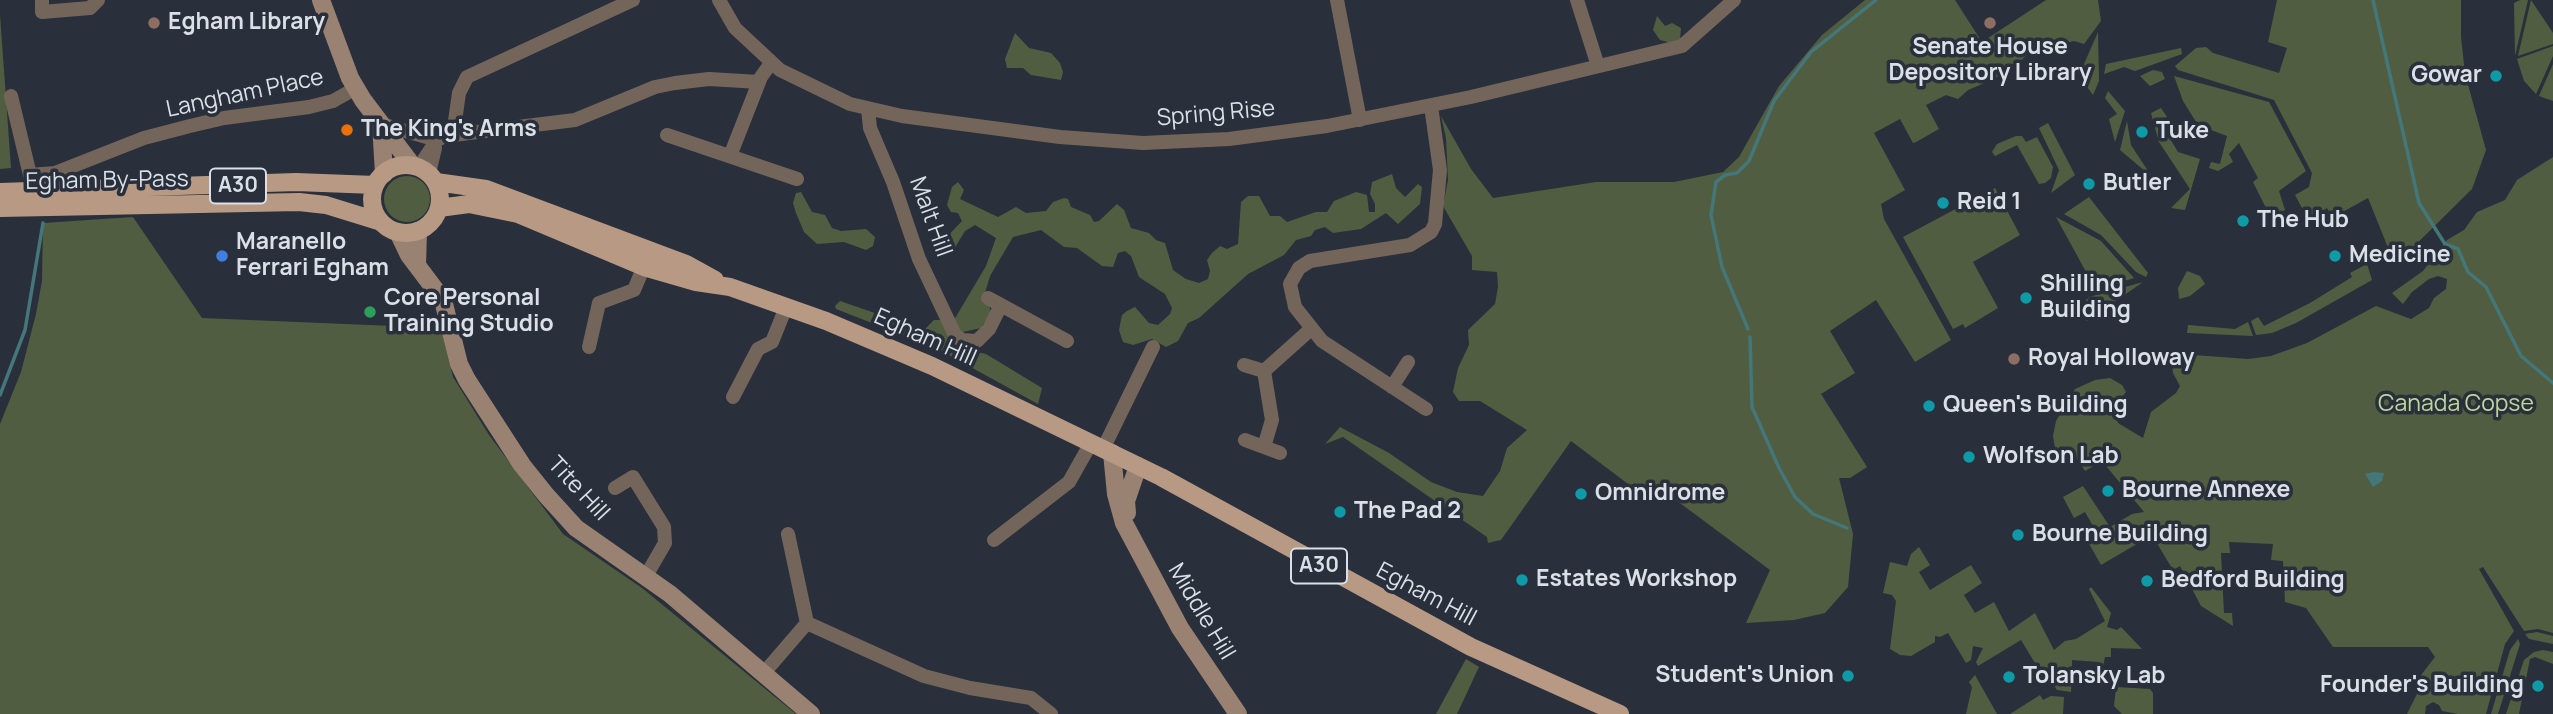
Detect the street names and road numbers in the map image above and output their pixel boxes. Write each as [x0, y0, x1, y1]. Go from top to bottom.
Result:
street label: Langham Place [164, 64, 326, 124]
street label: Spring Rise [1156, 95, 1276, 133]
street label: Egham By-Pass [25, 166, 189, 196]
road number: A30 [210, 168, 266, 204]
street label: Malt Hill [903, 173, 957, 261]
street label: Egham Hill [870, 303, 980, 373]
street label: Tite Hill [541, 451, 615, 527]
road number: A30 [1291, 548, 1347, 584]
street label: Egham Hill [1371, 557, 1481, 633]
street label: Middle Hill [1162, 559, 1240, 665]

